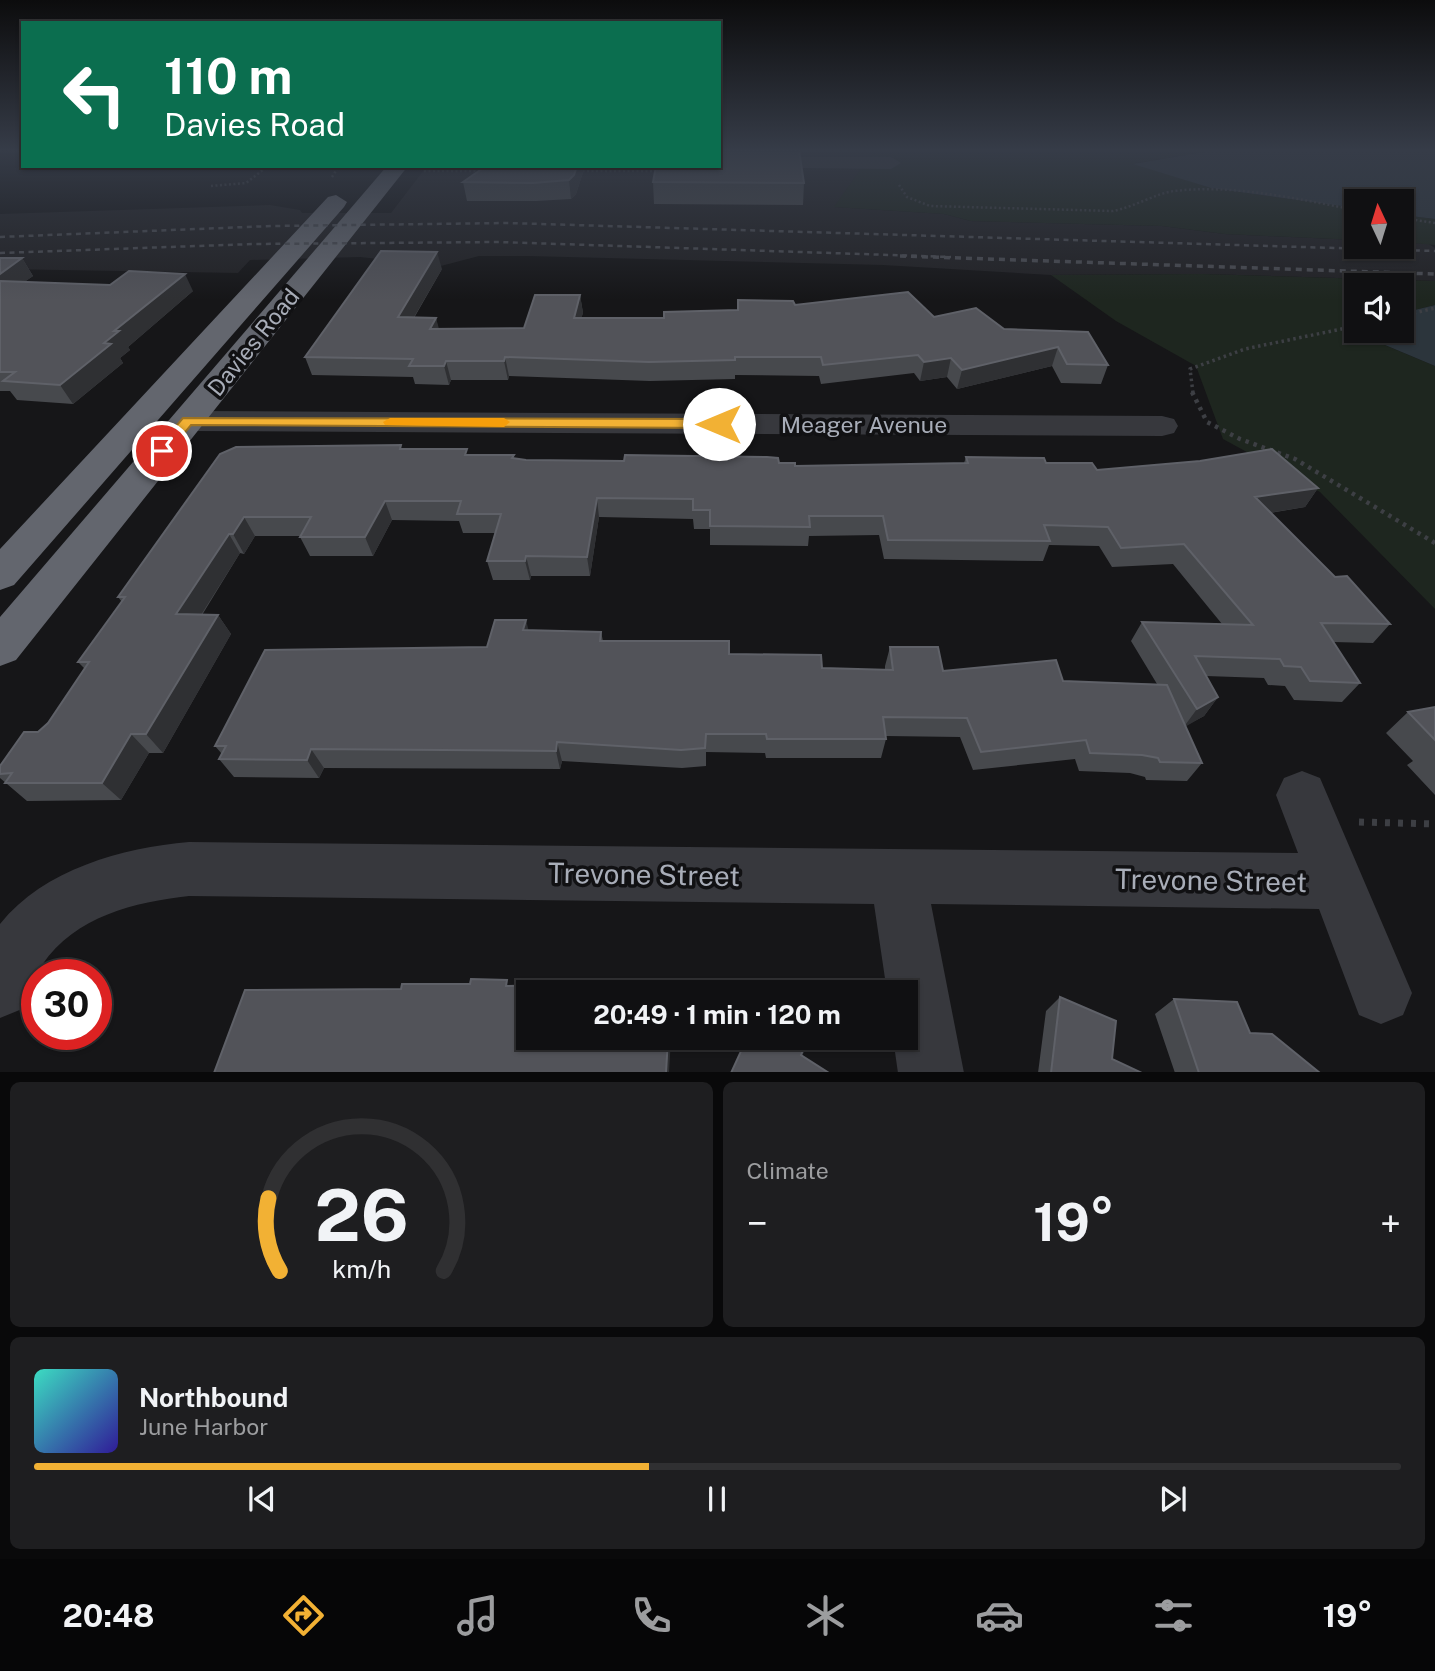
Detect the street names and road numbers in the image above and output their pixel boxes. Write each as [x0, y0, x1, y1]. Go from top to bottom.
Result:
street label: Davies Road [202, 283, 304, 401]
street label: Meager Avenue [781, 411, 947, 438]
street label: Trevone Street [548, 856, 740, 892]
street label: Trevone Street [1115, 862, 1307, 898]

